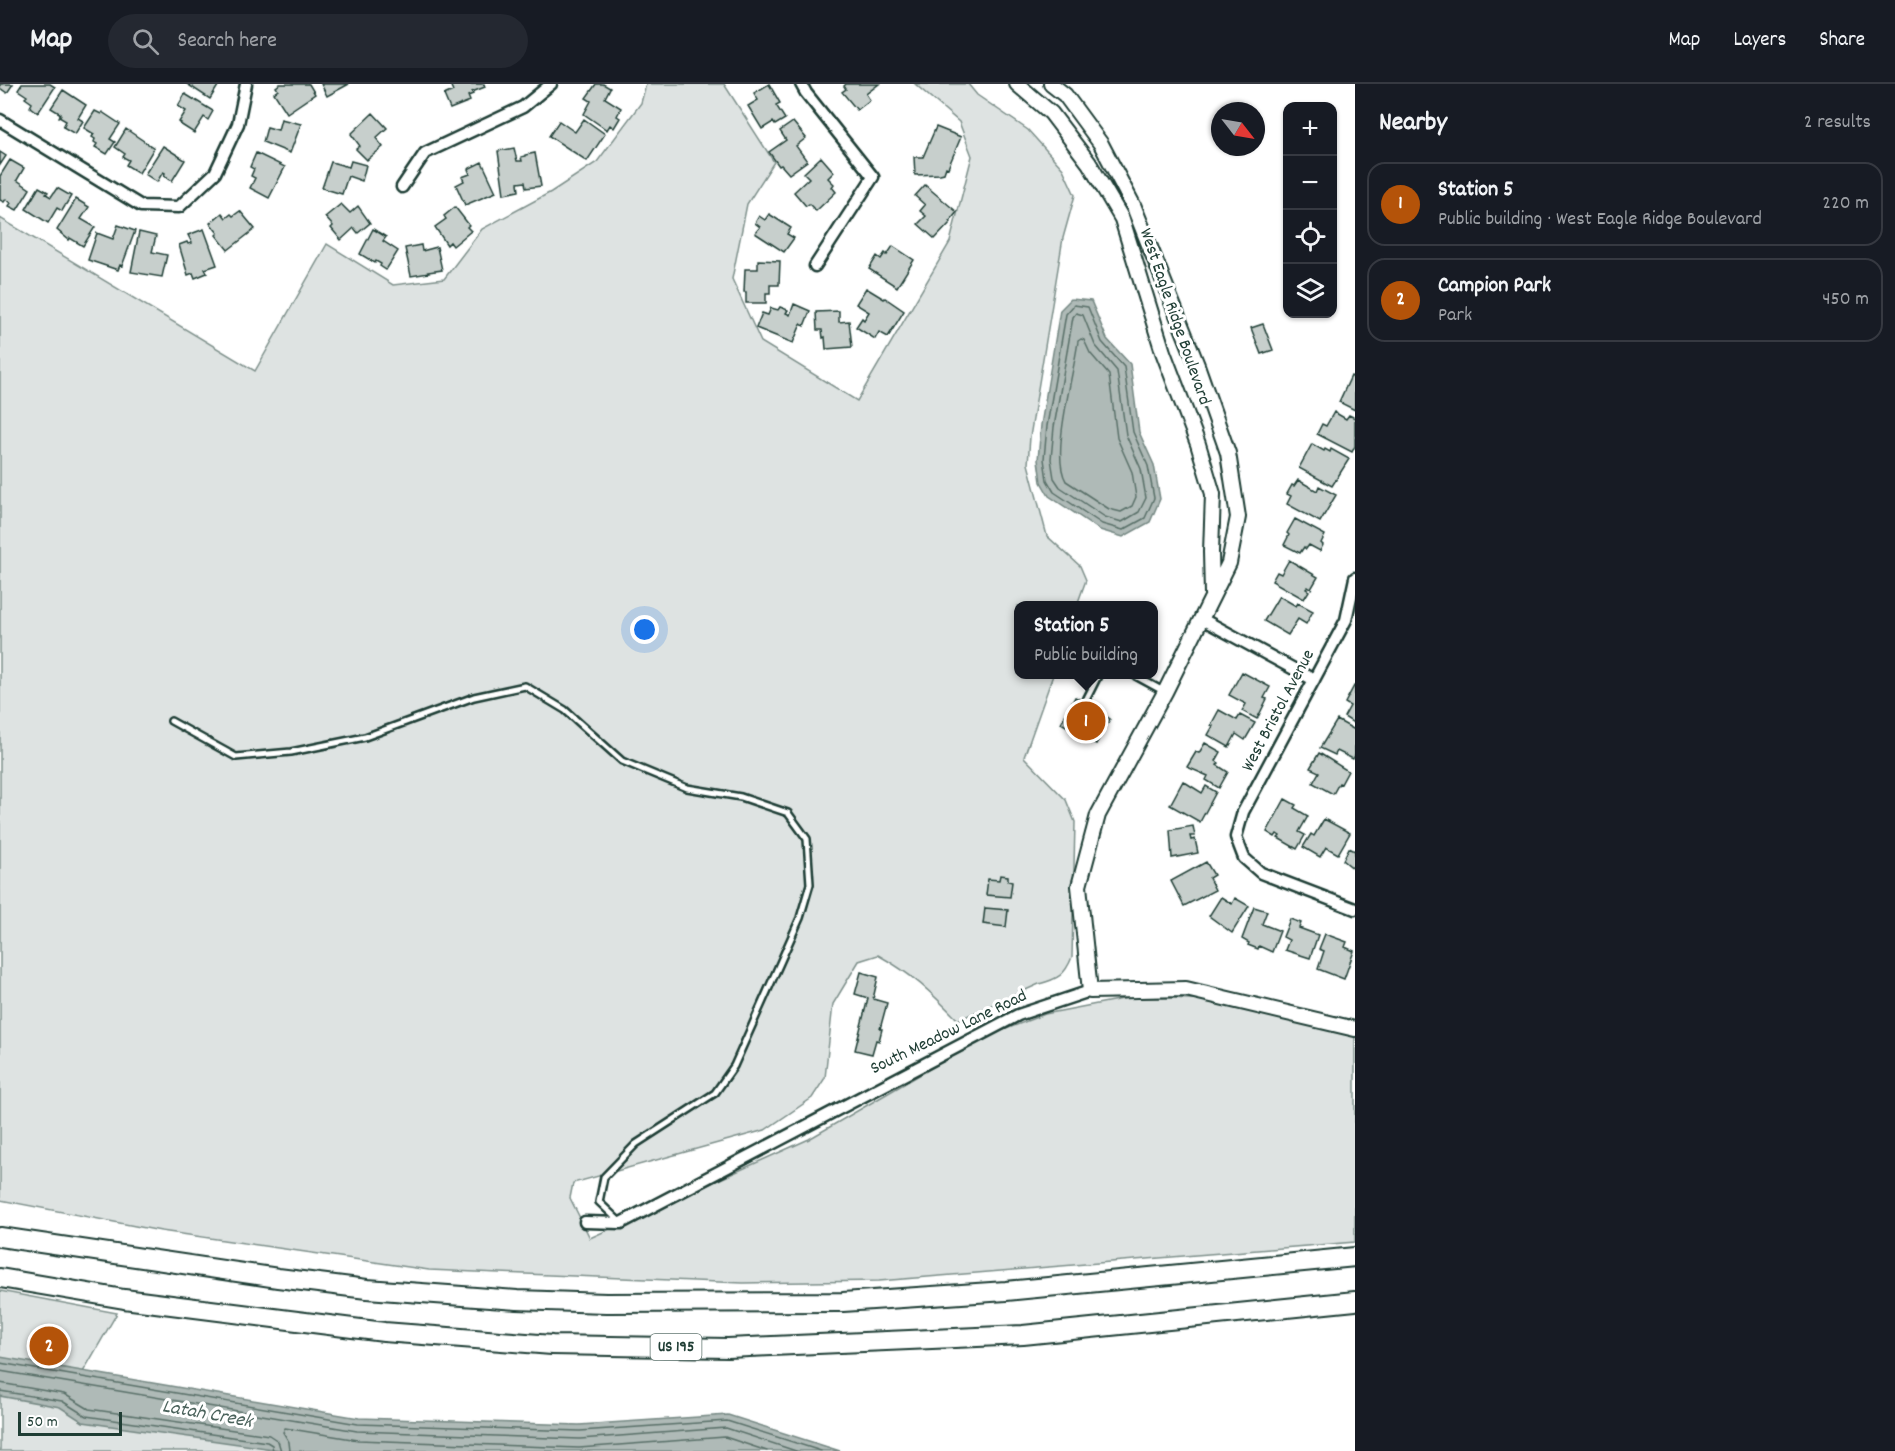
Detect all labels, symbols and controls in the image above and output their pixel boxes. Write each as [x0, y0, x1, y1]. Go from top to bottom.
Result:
search box [108, 14, 528, 68]
text: Map [30, 21, 72, 61]
icon: search [129, 25, 162, 58]
text: Search here [177, 26, 277, 57]
text: Map [1669, 26, 1700, 56]
text: Layers [1733, 26, 1786, 56]
text: Share [1819, 26, 1865, 56]
north arrow [1211, 102, 1265, 156]
map controls [1283, 102, 1337, 318]
button: + [1283, 102, 1337, 156]
text: Nearby [1379, 105, 1447, 142]
text: 2 results [1804, 109, 1871, 137]
button: − [1283, 156, 1337, 210]
text: Station 5 [1438, 175, 1513, 206]
text: 1 [1398, 190, 1403, 218]
text: 220 m [1822, 190, 1869, 218]
text: Public building · West Eagle Ridge Boulevard [1438, 206, 1762, 234]
button: locate [1283, 210, 1337, 264]
street label: West Eagle Ridge Boulevard [1132, 225, 1216, 409]
button: layers [1283, 264, 1337, 318]
text: Campion Park [1438, 271, 1551, 302]
text: 2 [1396, 286, 1405, 314]
text: 450 m [1822, 286, 1869, 314]
text: Park [1438, 302, 1472, 330]
popup [1014, 601, 1158, 679]
text: Station 5 [1034, 611, 1109, 642]
your location [630, 615, 659, 644]
text: Public building [1034, 642, 1138, 670]
street label: West Bristol Avenue [1236, 645, 1322, 776]
pin: 1 [1066, 698, 1106, 744]
street label: South Meadow Lane Road [866, 984, 1032, 1082]
pin: 2 [29, 1324, 68, 1368]
road number: US 195 [650, 1334, 702, 1360]
water label: Latah Creek [160, 1393, 256, 1437]
scale bar [18, 1409, 122, 1436]
text: 50 m [27, 1411, 58, 1434]

